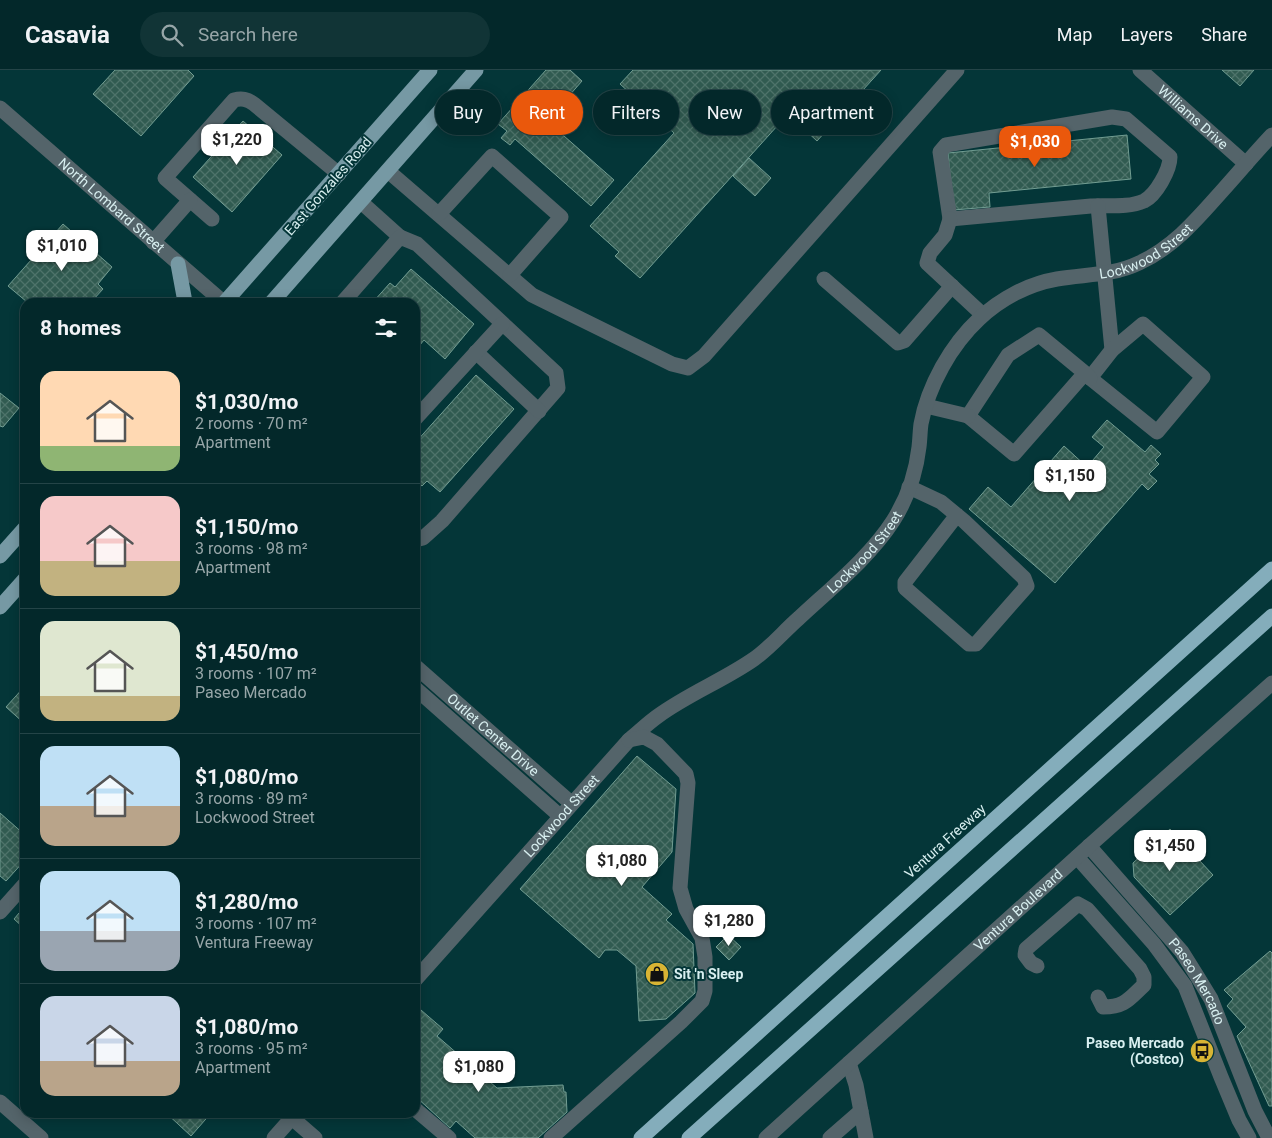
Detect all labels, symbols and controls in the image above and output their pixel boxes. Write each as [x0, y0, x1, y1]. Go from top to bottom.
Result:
search box [140, 12, 490, 57]
text: Casavia [25, 21, 110, 49]
icon: search [158, 21, 186, 49]
text: Search here [198, 23, 298, 46]
text: Map [1057, 24, 1092, 45]
text: Layers [1120, 24, 1173, 45]
text: Share [1201, 24, 1247, 45]
street label: Williams Drive [1155, 82, 1231, 152]
chip: Buy [435, 90, 501, 135]
chip: Rent [511, 90, 583, 135]
chip: Filters [593, 90, 679, 135]
chip: New [689, 90, 761, 135]
chip: Apartment [771, 90, 892, 135]
pin: $1,220 [196, 124, 278, 166]
pin: $1,030 [994, 126, 1076, 168]
text: $1,220 [212, 130, 262, 149]
text: $1,030 [1010, 132, 1060, 151]
street label: East Gonzales Road [281, 134, 375, 238]
street label: North Lombard Street [55, 155, 168, 256]
street label: Lockwood Street [1098, 220, 1196, 282]
pin: $1,010 [21, 230, 103, 272]
text: $1,010 [37, 236, 87, 255]
icon: filters [372, 314, 400, 342]
text: 8 homes [40, 316, 121, 340]
text: $1,030/mo [195, 390, 298, 414]
icon: home [80, 391, 140, 451]
text: 2 rooms · 70 m² [195, 414, 308, 433]
text: Apartment [195, 433, 271, 452]
pin: $1,150 [1029, 460, 1111, 502]
text: $1,150 [1045, 466, 1095, 485]
street label: Lockwood Street [824, 508, 905, 597]
text: $1,150/mo [195, 515, 298, 539]
icon: home [80, 516, 140, 576]
text: 3 rooms · 98 m² [195, 539, 308, 558]
text: Apartment [195, 558, 271, 577]
text: $1,450/mo [195, 640, 298, 664]
icon: home [80, 641, 140, 701]
text: 3 rooms · 107 m² [195, 664, 317, 683]
text: Paseo Mercado [195, 683, 307, 702]
street label: Outlet Center Drive [444, 690, 542, 779]
text: $1,080/mo [195, 765, 298, 789]
icon: home [80, 766, 140, 826]
street label: Lockwood Street [521, 771, 603, 860]
text: 3 rooms · 89 m² [195, 789, 308, 808]
street label: Ventura Freeway [901, 800, 989, 882]
text: Lockwood Street [195, 808, 315, 827]
pin: $1,450 [1129, 830, 1211, 872]
text: $1,450 [1145, 836, 1195, 855]
pin: $1,080 [581, 844, 663, 887]
text: $1,080 [597, 851, 647, 870]
street label: Ventura Boulevard [971, 866, 1066, 954]
text: $1,280/mo [195, 890, 298, 914]
icon: home [80, 891, 140, 951]
pin: $1,280 [688, 904, 770, 947]
text: $1,280 [704, 911, 754, 930]
text: 3 rooms · 107 m² [195, 914, 317, 933]
text: Ventura Freeway [195, 933, 313, 952]
street label: Paseo Mercado [1166, 935, 1228, 1027]
shop icon: Sit 'n Sleep [644, 961, 670, 987]
place label: Sit 'n Sleep [674, 966, 743, 982]
text: $1,080/mo [195, 1015, 298, 1039]
icon: home [80, 1016, 140, 1076]
place label: Paseo Mercado (Costco) [1086, 1035, 1184, 1068]
bus stop icon: Paseo Mercado (Costco) [1189, 1038, 1215, 1064]
text: 3 rooms · 95 m² [195, 1039, 308, 1058]
pin: $1,080 [438, 1050, 520, 1093]
text: $1,080 [454, 1057, 504, 1076]
text: Apartment [195, 1058, 271, 1077]

